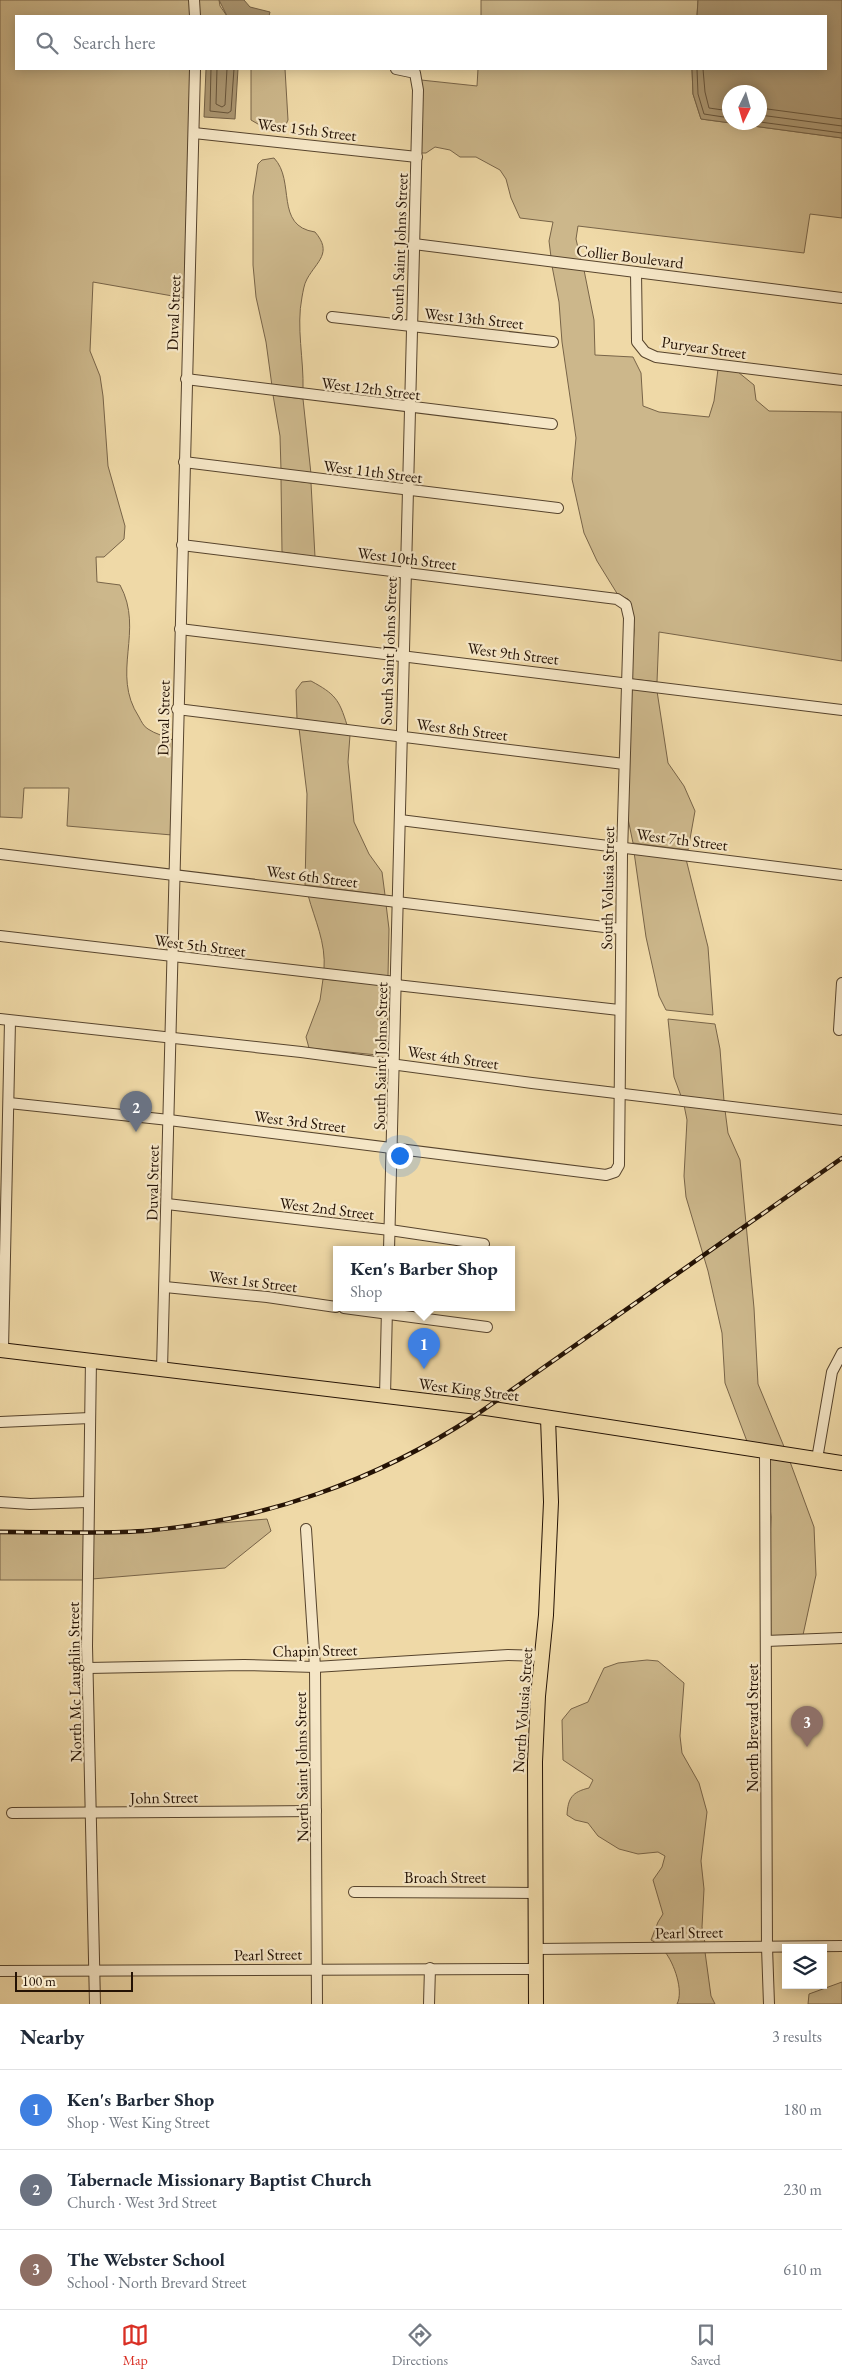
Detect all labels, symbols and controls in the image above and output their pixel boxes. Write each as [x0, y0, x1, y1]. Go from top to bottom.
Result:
search box [15, 15, 827, 70]
icon: search [33, 29, 61, 57]
text: Search here [73, 30, 155, 55]
north arrow [722, 85, 767, 130]
street label: West 15th Street [256, 113, 358, 146]
street label: South Saint Johns Street [386, 173, 413, 321]
street label: Collier Boulevard [575, 240, 686, 274]
street label: Duval Street [162, 275, 185, 351]
street label: West 13th Street [423, 303, 525, 334]
street label: Puryear Street [660, 331, 748, 364]
street label: West 12th Street [320, 372, 422, 405]
street label: West 11th Street [322, 455, 424, 488]
street label: West 10th Street [356, 542, 458, 575]
street label: South Saint Johns Street [375, 577, 402, 725]
street label: West 9th Street [466, 637, 560, 670]
street label: Duval Street [152, 680, 175, 756]
street label: West 8th Street [415, 713, 509, 746]
street label: West 7th Street [635, 823, 729, 856]
street label: South Volusia Street [596, 826, 619, 950]
street label: West 6th Street [265, 860, 359, 893]
street label: West 5th Street [153, 929, 247, 962]
street label: South Saint Johns Street [369, 982, 392, 1130]
street label: West 4th Street [406, 1041, 500, 1074]
pin: 2 [120, 1091, 152, 1132]
street label: West 3rd Street [253, 1105, 347, 1138]
your location [387, 1143, 413, 1169]
street label: Duval Street [141, 1145, 164, 1221]
street label: West 2nd Street [278, 1192, 375, 1225]
popup [333, 1246, 515, 1311]
text: Ken's Barber Shop [350, 1256, 498, 1281]
street label: West 1st Street [208, 1266, 298, 1297]
text: Shop [350, 1281, 382, 1302]
pin: 1 [408, 1328, 440, 1369]
street label: West King Street [417, 1373, 520, 1406]
street label: North Mc Laughlin Street [63, 1602, 86, 1762]
street label: Chapin Street [272, 1639, 358, 1662]
street label: North Volusia Street [508, 1647, 537, 1773]
street label: North Brevard Street [742, 1664, 763, 1792]
street label: North Saint Johns Street [290, 1692, 313, 1842]
pin: 3 [791, 1706, 823, 1747]
street label: John Street [128, 1786, 198, 1809]
street label: Broach Street [404, 1867, 486, 1888]
street label: Pearl Street [655, 1921, 723, 1944]
street label: Pearl Street [234, 1943, 302, 1966]
map controls [782, 1944, 827, 1989]
button: layers [782, 1944, 827, 1989]
scale bar [15, 1969, 132, 1992]
text: 100 m [22, 1972, 56, 1990]
text: Nearby [20, 2023, 84, 2050]
text: 3 results [772, 2026, 822, 2047]
text: Ken's Barber Shop [67, 2087, 214, 2112]
text: 1 [32, 2099, 40, 2120]
text: 180 m [783, 2099, 822, 2120]
text: Shop · West King Street [67, 2112, 210, 2133]
text: Tabernacle Missionary Baptist Church [67, 2167, 372, 2192]
text: 2 [32, 2179, 40, 2200]
text: 230 m [783, 2179, 822, 2200]
text: Church · West 3rd Street [67, 2192, 217, 2213]
text: The Webster School [67, 2247, 225, 2272]
text: 3 [32, 2259, 40, 2280]
text: 610 m [783, 2259, 822, 2280]
text: School · North Brevard Street [67, 2272, 247, 2293]
tab: Map [121, 2321, 149, 2369]
tab: Directions [392, 2321, 448, 2369]
tab: Saved [691, 2321, 721, 2369]

